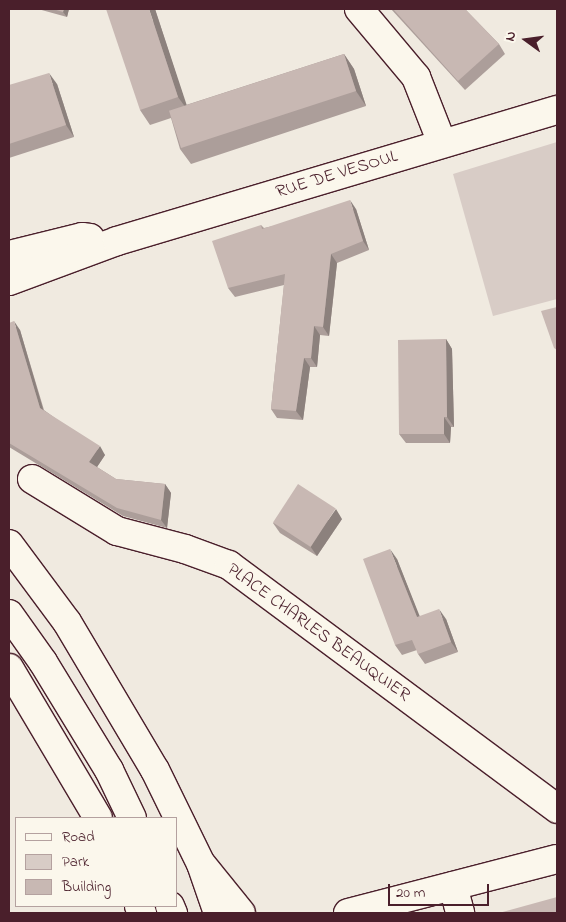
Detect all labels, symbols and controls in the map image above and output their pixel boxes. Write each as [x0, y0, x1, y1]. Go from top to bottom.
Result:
north arrow [501, 15, 551, 65]
text: N [500, 29, 522, 43]
street label: RUE DE VESOUL [274, 146, 400, 204]
street label: PLACE CHARLES BEAUQUIER [222, 559, 414, 707]
legend [15, 817, 178, 907]
text: Road [62, 826, 95, 848]
text: Park [62, 851, 89, 873]
scale bar [391, 874, 492, 906]
text: Building [62, 876, 111, 898]
text: 20 m [396, 882, 425, 904]

